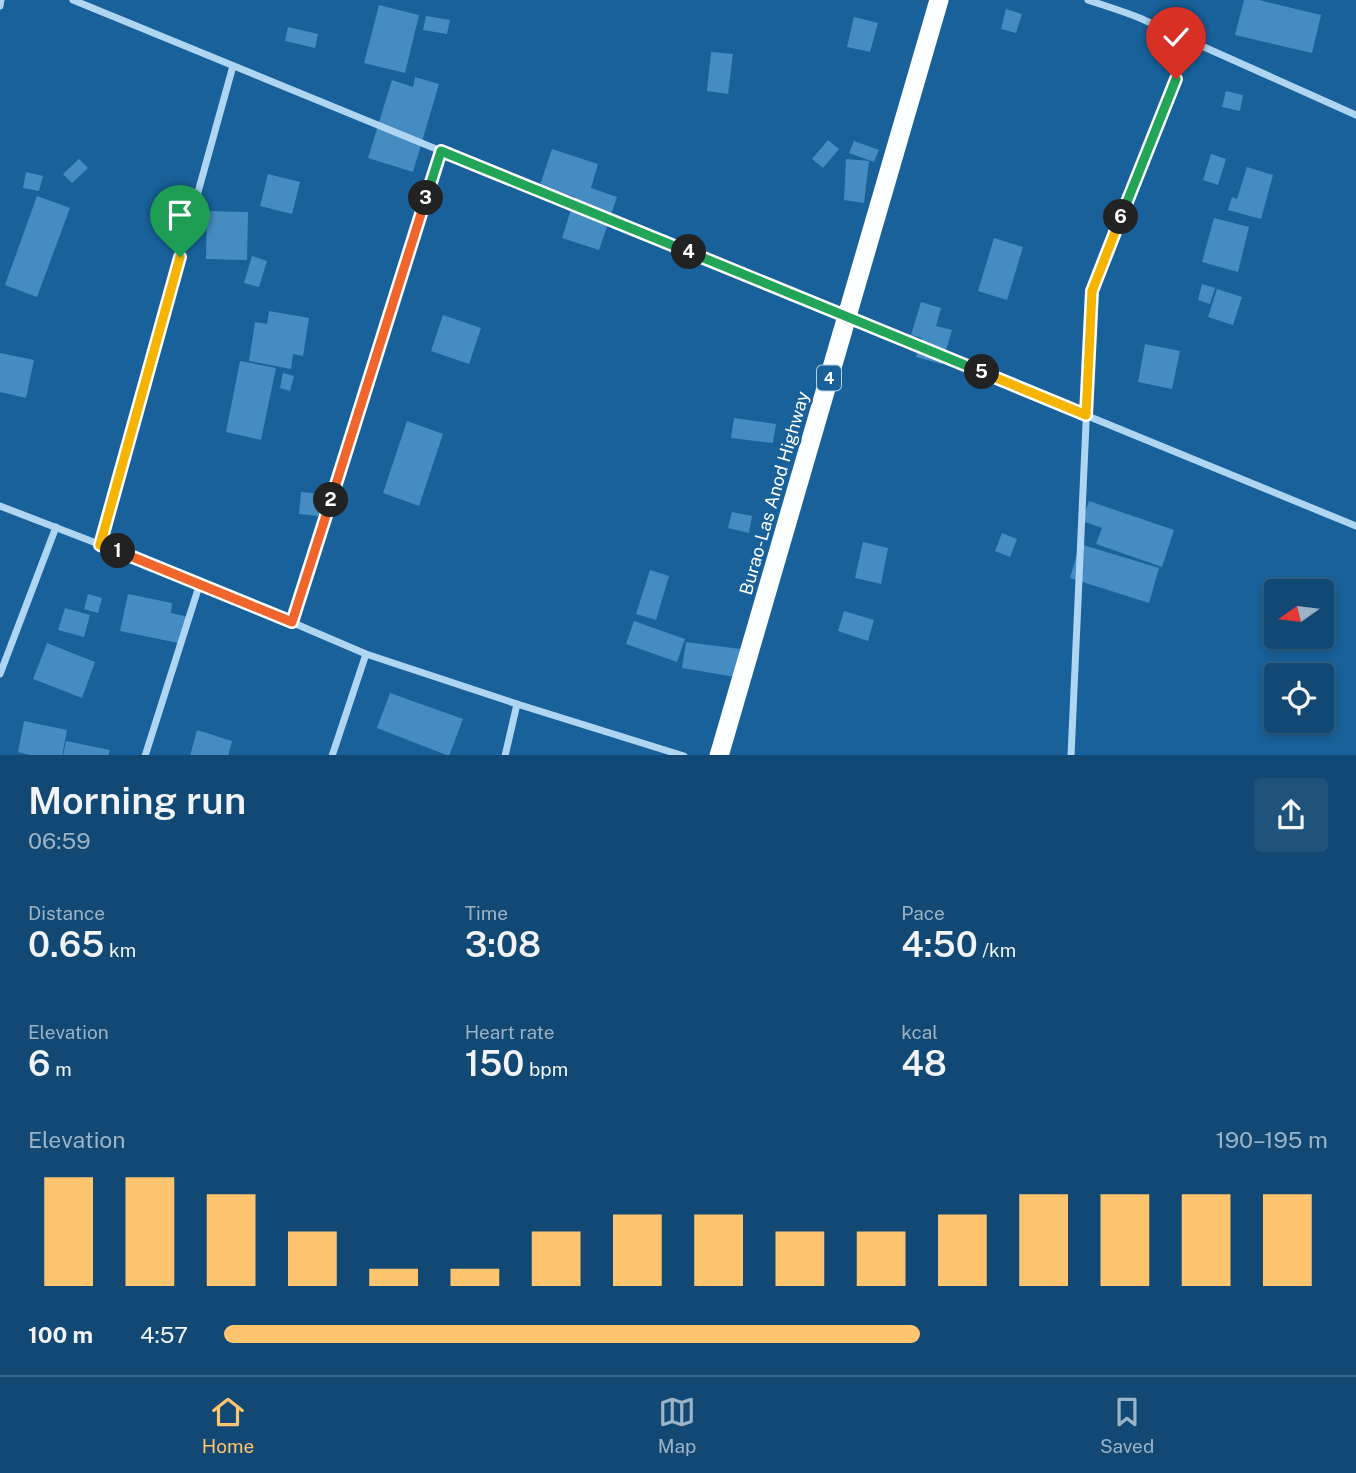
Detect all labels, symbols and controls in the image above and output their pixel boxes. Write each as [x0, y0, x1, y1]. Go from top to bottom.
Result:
pin [1146, 7, 1206, 79]
icon: check [1157, 18, 1195, 56]
pin: 3 [408, 180, 444, 216]
pin [150, 185, 210, 257]
text: 3 [419, 186, 432, 208]
icon: arrive [161, 196, 199, 234]
pin: 6 [1104, 200, 1138, 234]
text: 6 [1114, 205, 1127, 227]
pin: 4 [672, 234, 706, 270]
text: 4 [682, 240, 695, 262]
pin: 5 [964, 354, 1000, 390]
text: 5 [975, 360, 988, 382]
road number: 4 [817, 366, 841, 390]
street label: Burao-Las Anod Highway [735, 388, 813, 597]
pin: 2 [314, 482, 348, 518]
text: 2 [324, 488, 337, 510]
pin: 1 [100, 534, 136, 568]
text: 1 [113, 539, 122, 561]
north arrow [1264, 579, 1334, 649]
map controls [1264, 579, 1334, 733]
button: locate [1264, 663, 1334, 733]
text: Morning run [28, 778, 246, 823]
button: share [1254, 778, 1328, 852]
text: 06:59 [28, 827, 91, 854]
text: Distance [28, 902, 105, 924]
text: Time [465, 902, 508, 924]
text: Pace [901, 902, 945, 924]
text: 0.65 [28, 924, 104, 965]
text: 3:08 [465, 924, 541, 965]
text: 4:50 [901, 924, 978, 965]
text: km [104, 939, 136, 961]
text: /km [978, 939, 1016, 961]
text: Elevation [28, 1021, 109, 1043]
text: Heart rate [465, 1021, 554, 1043]
text: kcal [901, 1021, 938, 1043]
text: 6 [28, 1043, 51, 1084]
text: 150 [465, 1043, 524, 1084]
text: 48 [901, 1043, 947, 1084]
text: m [51, 1058, 72, 1080]
text: bpm [524, 1058, 568, 1080]
text: Elevation [28, 1126, 126, 1153]
text: 190–195 m [1215, 1126, 1328, 1153]
text: 100 m [28, 1321, 93, 1348]
text: 4:57 [140, 1321, 188, 1348]
tab: Home [202, 1393, 254, 1457]
tab: Map [658, 1393, 696, 1457]
tab: Saved [1100, 1393, 1154, 1457]

